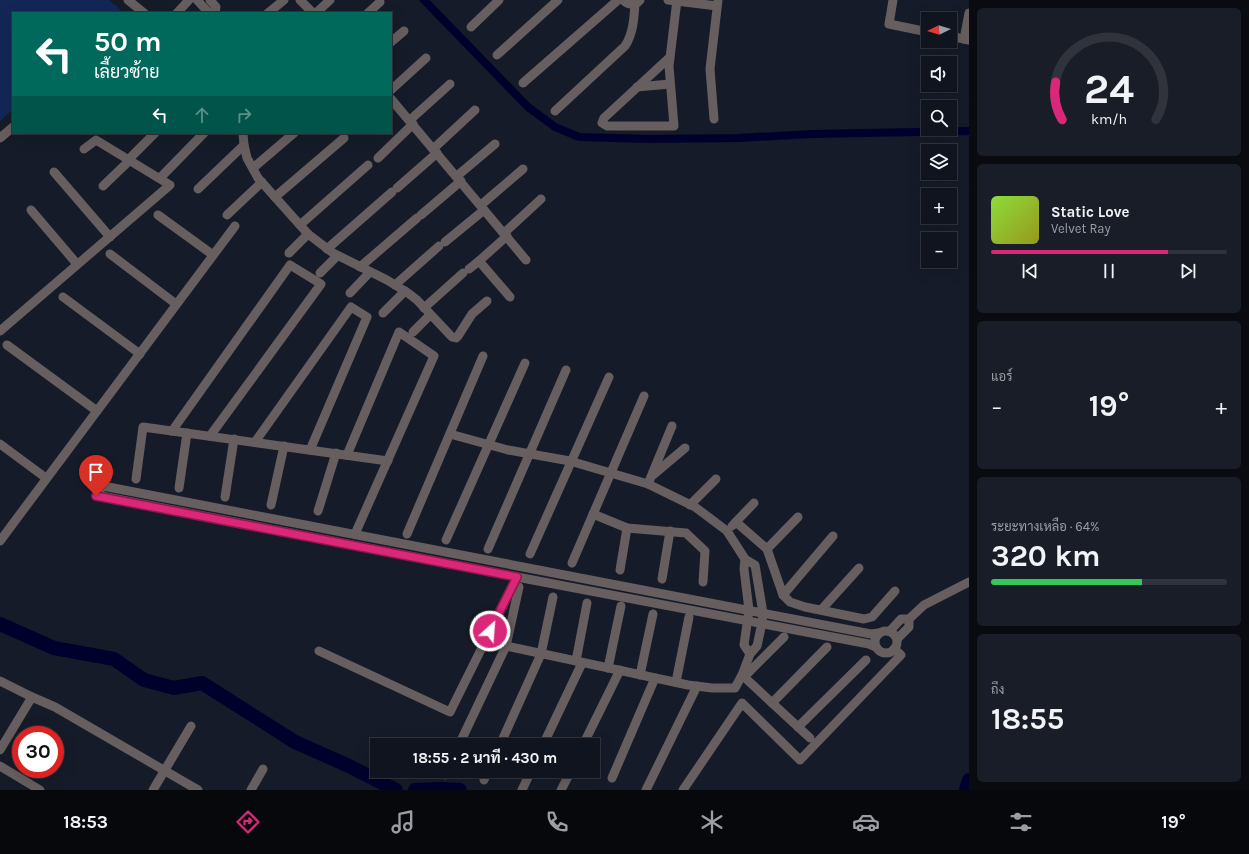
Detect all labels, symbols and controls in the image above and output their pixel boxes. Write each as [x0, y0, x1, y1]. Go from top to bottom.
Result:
north arrow [921, 12, 957, 48]
map controls [921, 12, 957, 268]
text: 50 m [94, 25, 162, 58]
icon: left [28, 28, 80, 80]
button: sound [921, 56, 957, 92]
text: เลี้ยวซ้าย [94, 61, 160, 83]
text: 24 [1084, 65, 1134, 113]
button: search [921, 100, 957, 136]
icon: left [149, 104, 171, 126]
icon: ahead [191, 104, 213, 126]
icon: right [233, 104, 255, 126]
text: km/h [1091, 111, 1127, 128]
button: layers [921, 144, 957, 180]
button: + [921, 188, 957, 224]
text: Static Love [1051, 203, 1129, 221]
text: Velvet Ray [1051, 221, 1111, 236]
button: − [921, 232, 957, 268]
icon: previous [1019, 260, 1041, 282]
icon: pause [1098, 260, 1120, 282]
icon: next [1177, 260, 1199, 282]
text: แอร์ [991, 369, 1012, 384]
text: 19° [1089, 388, 1129, 424]
text: − [991, 394, 1003, 420]
text: + [1215, 394, 1227, 420]
pin [79, 455, 113, 496]
icon: arrive [85, 461, 107, 483]
text: ระยะทางเหลือ · 64% [991, 519, 1099, 534]
text: 320 km [991, 538, 1101, 574]
position arrow [469, 610, 511, 652]
text: ถึง [991, 682, 1004, 697]
text: 18:55 [991, 701, 1064, 737]
speed limit sign: 30 [12, 726, 64, 778]
text: 18:55 · 2 นาที · 430 m [413, 749, 557, 767]
icon: directions [234, 808, 262, 836]
icon: music [389, 808, 417, 836]
icon: phone [543, 808, 571, 836]
icon: climate [698, 808, 726, 836]
icon: car [852, 808, 880, 836]
icon: filters [1007, 808, 1035, 836]
text: 18:53 [63, 811, 108, 833]
text: 19° [1161, 811, 1186, 833]

